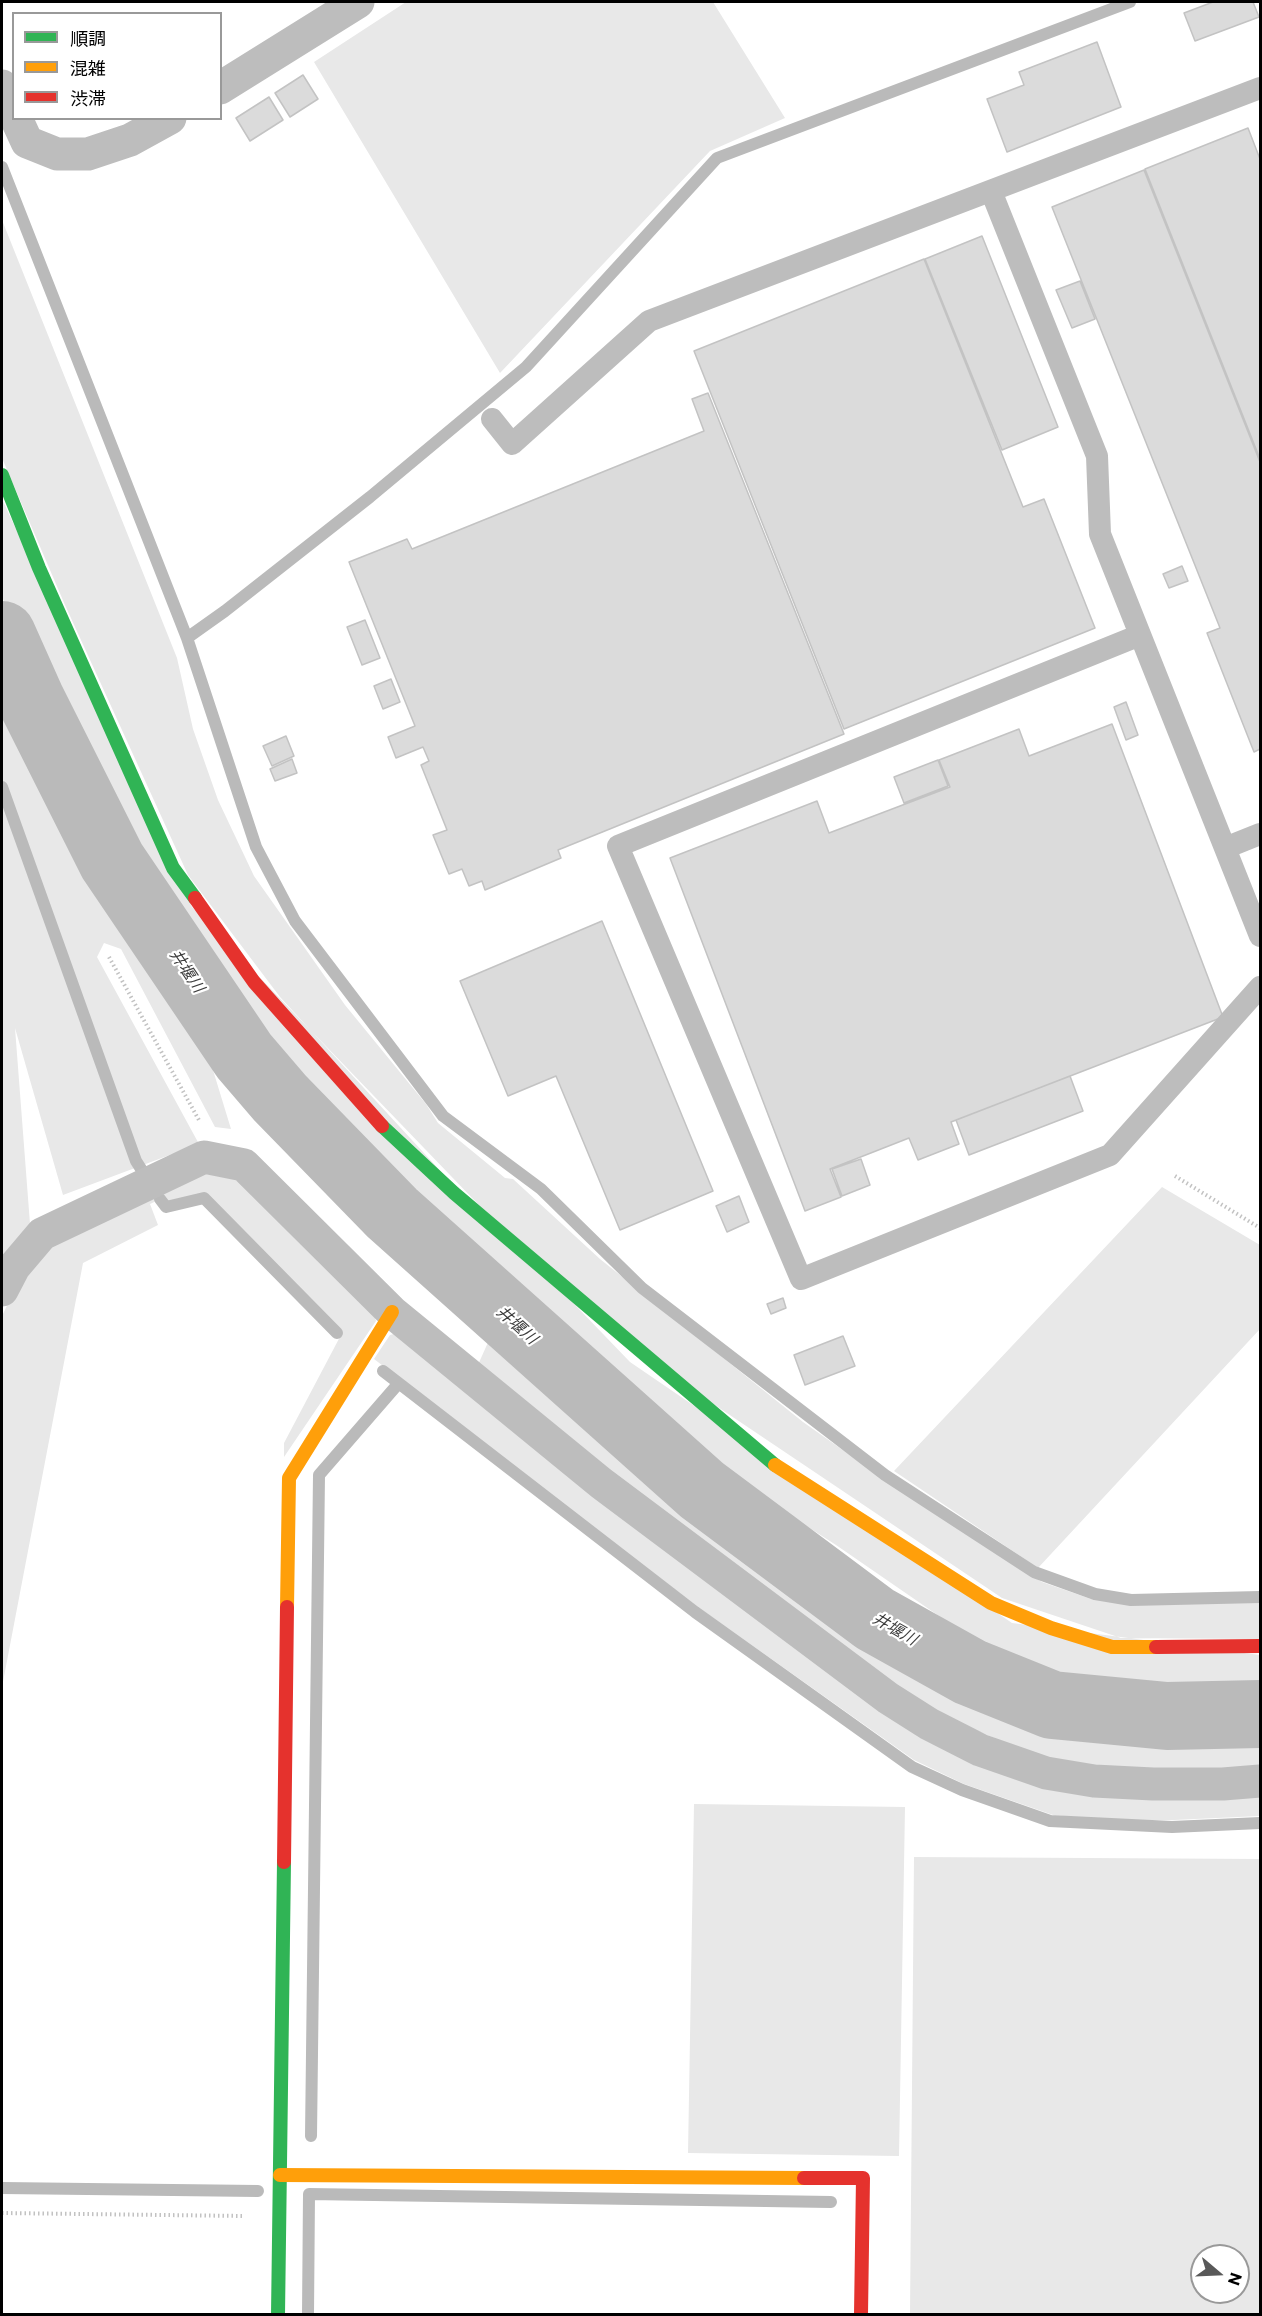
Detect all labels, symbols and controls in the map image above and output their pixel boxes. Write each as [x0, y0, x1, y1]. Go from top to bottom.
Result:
legend [12, 12, 222, 120]
text: 順調 [70, 27, 106, 49]
text: 混雑 [70, 57, 106, 79]
text: 渋滞 [70, 87, 106, 109]
water label: 井堰川 [166, 946, 208, 996]
water label: 井堰川 [493, 1302, 541, 1348]
water label: 井堰川 [869, 1609, 921, 1649]
north arrow [1190, 2244, 1250, 2304]
text: N [1225, 2271, 1247, 2288]

